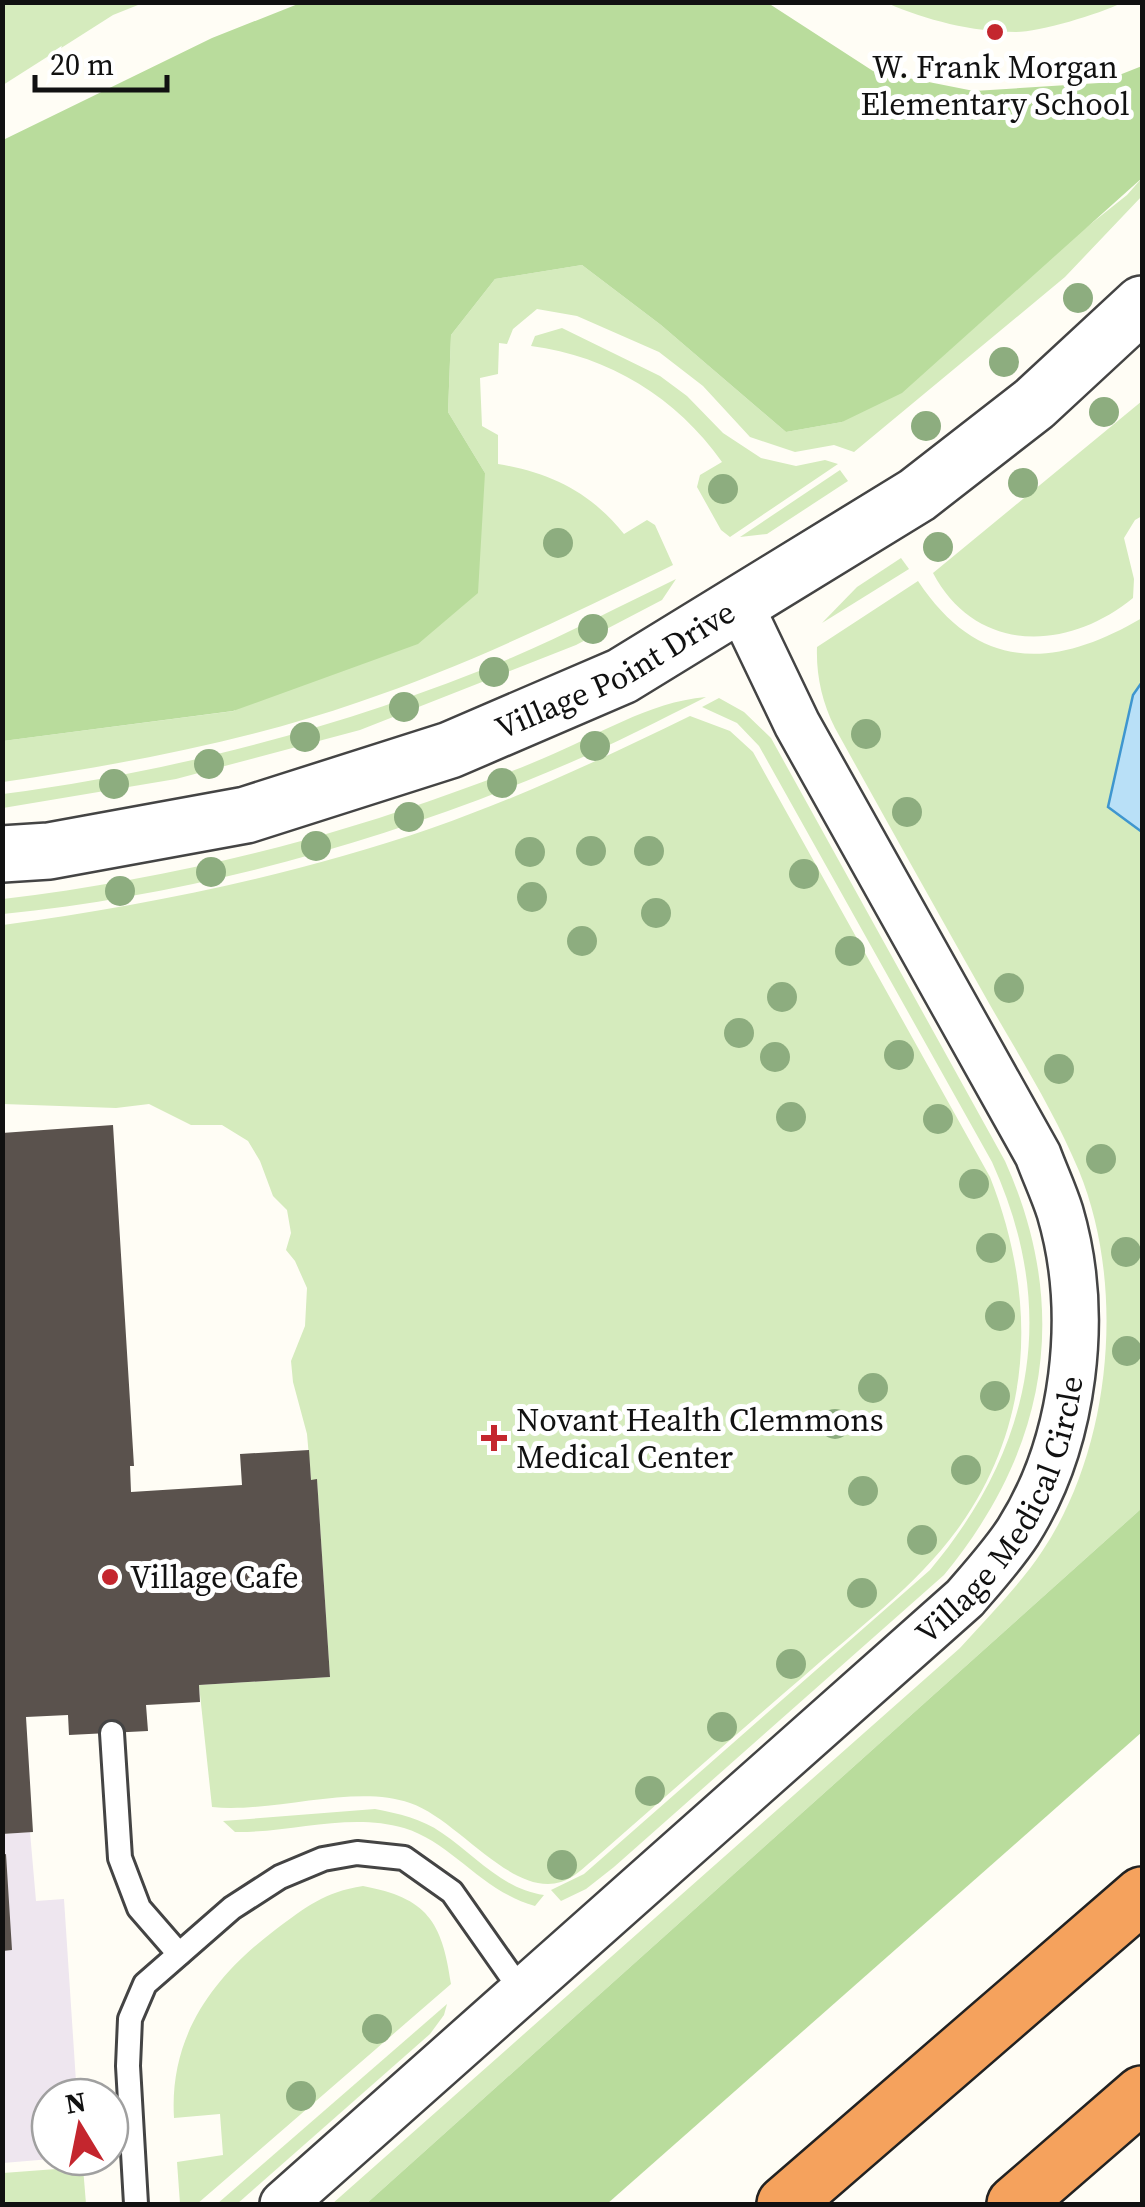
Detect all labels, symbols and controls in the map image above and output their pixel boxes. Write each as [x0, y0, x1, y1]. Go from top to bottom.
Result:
marker: W. Frank Morgan Elementary School [984, 21, 1006, 43]
scale bar [35, 30, 168, 92]
text: 20 m [50, 44, 114, 85]
place label: W. Frank Morgan Elementary School [861, 45, 1130, 126]
street label: Village Point Drive [488, 590, 743, 750]
street label: Village Medical Circle [906, 1373, 1094, 1654]
place label: Novant Health Clemmons Medical Center [516, 1398, 884, 1479]
marker: Novant Health Clemmons Medical Center [481, 1425, 507, 1451]
place label: Village Cafe [130, 1555, 299, 1599]
marker: Village Cafe [99, 1566, 121, 1588]
north arrow [30, 2077, 130, 2177]
text: N [62, 2082, 89, 2123]

